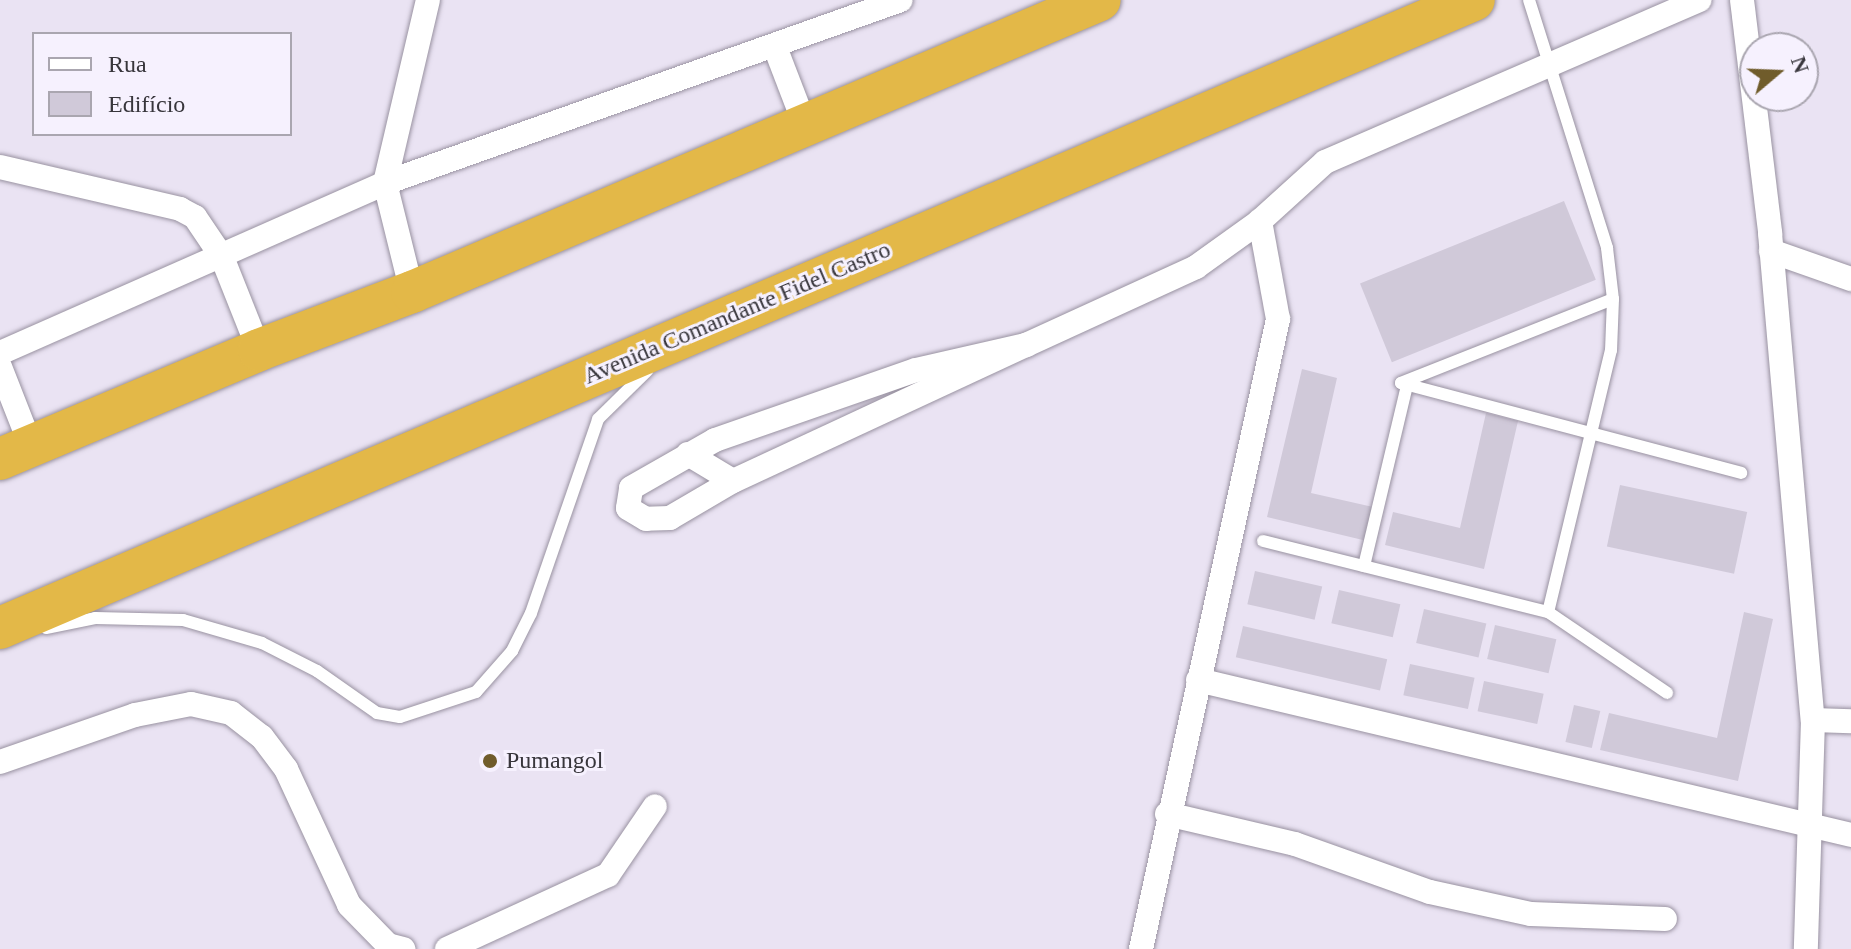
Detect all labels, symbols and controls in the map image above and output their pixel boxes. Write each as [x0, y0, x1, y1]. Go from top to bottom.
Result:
legend [32, 32, 292, 136]
north arrow [1739, 32, 1819, 112]
text: Rua [108, 51, 147, 77]
text: N [1786, 53, 1815, 76]
text: Edifício [108, 91, 185, 117]
street label: Avenida Comandante Fidel Castro [579, 235, 895, 391]
place label: Pumangol [506, 747, 603, 775]
marker: Pumangol [481, 752, 499, 770]

